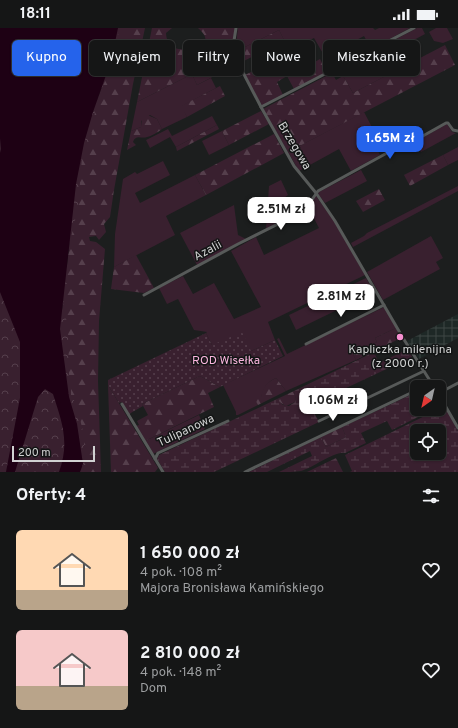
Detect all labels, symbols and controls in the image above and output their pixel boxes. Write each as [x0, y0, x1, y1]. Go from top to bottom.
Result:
text: 18:11 [20, 5, 51, 24]
chip: Kupno [12, 40, 81, 76]
chip: Wynajem [89, 40, 175, 76]
chip: Filtry [183, 40, 244, 76]
chip: Nowe [252, 40, 315, 76]
chip: Mieszkanie [323, 40, 420, 76]
street label: Brzegowa [273, 119, 315, 173]
pin: 1.65M zł [349, 126, 431, 160]
text: 1.65M zł [366, 131, 414, 147]
pin: 2.51M zł [240, 197, 322, 231]
text: 2.51M zł [257, 202, 305, 218]
street label: Azalii [191, 237, 225, 265]
pin: 2.81M zł [300, 284, 382, 318]
text: 2.81M zł [316, 289, 366, 305]
marker: Kapliczka milenijna (z 2000 r.) [395, 332, 405, 342]
place label: Kapliczka milenijna (z 2000 r.) [348, 342, 452, 372]
park label: ROD Wisełka [192, 353, 260, 369]
north arrow [410, 380, 446, 416]
map controls [410, 380, 446, 460]
pin: 1.06M zł [292, 388, 374, 422]
text: 1.06M zł [308, 393, 358, 409]
street label: Tulipanowa [155, 411, 217, 451]
button: locate [410, 424, 446, 460]
scale bar [12, 444, 95, 463]
text: 200 m [18, 446, 51, 460]
text: Oferty: 4 [16, 485, 86, 507]
icon: filters [420, 485, 442, 507]
text: 1 650 000 zł [140, 543, 239, 565]
icon: home [48, 546, 96, 594]
icon: heart [420, 559, 442, 581]
text: 4 pok. · 108 m² [140, 565, 222, 581]
text: Majora Bronisława Kamińskiego [140, 581, 324, 597]
text: 2 810 000 zł [140, 643, 240, 665]
icon: home [48, 646, 96, 694]
icon: heart [420, 659, 442, 681]
text: 4 pok. · 148 m² [140, 665, 221, 681]
text: Dom [140, 681, 167, 697]

